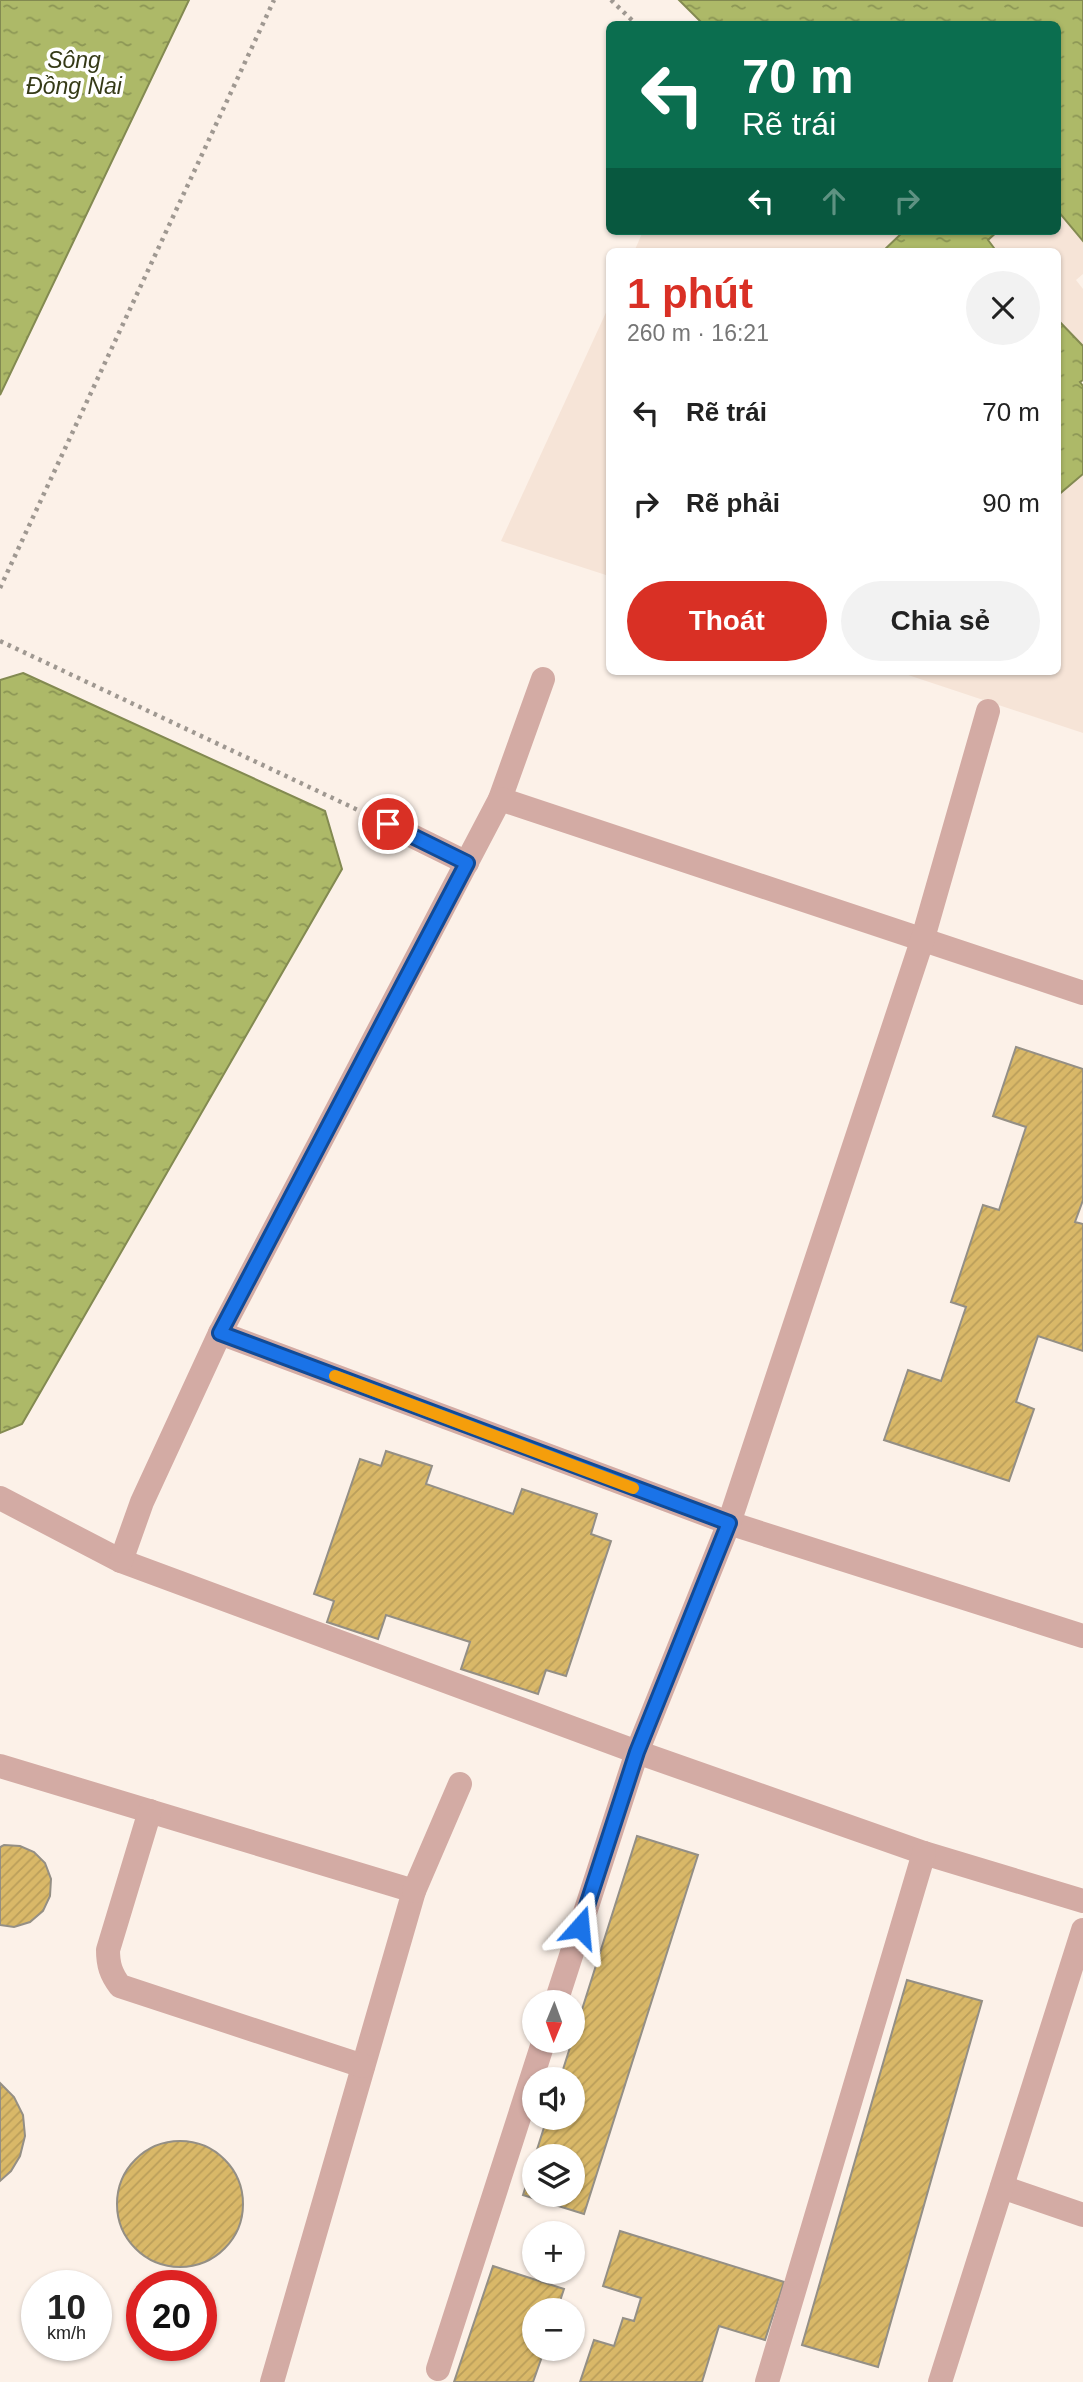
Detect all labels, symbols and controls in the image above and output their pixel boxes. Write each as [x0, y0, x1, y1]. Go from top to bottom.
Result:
water label: Sông Đồng Nai [26, 47, 123, 99]
icon: left [627, 49, 718, 140]
text: 70 m [742, 49, 854, 103]
text: Rẽ trái [742, 106, 836, 142]
icon: left [742, 182, 780, 220]
icon: ahead [815, 182, 853, 220]
icon: right [888, 182, 926, 220]
text: 1 phút [627, 270, 753, 317]
button: close [966, 271, 1040, 345]
text: 260 m · 16:21 [627, 320, 769, 346]
icon: left [627, 394, 665, 432]
text: Rẽ trái [686, 397, 767, 427]
text: 70 m [982, 397, 1040, 427]
icon: right [627, 485, 665, 523]
text: Rẽ phải [686, 488, 780, 518]
text: 90 m [982, 488, 1040, 518]
button: Thoát [627, 581, 827, 661]
button: Chia sẻ [841, 581, 1040, 661]
pin [358, 794, 418, 854]
icon: arrive [369, 805, 407, 843]
position arrow [543, 1890, 617, 1964]
north arrow [522, 1990, 584, 2053]
map controls [522, 1990, 585, 2361]
button: sound [522, 2067, 585, 2130]
button: layers [522, 2144, 585, 2207]
button: + [522, 2221, 585, 2284]
speed limit sign: 20 [126, 2270, 217, 2361]
text: 10 [47, 2287, 86, 2326]
button: − [522, 2298, 585, 2361]
text: km/h [47, 2323, 86, 2343]

